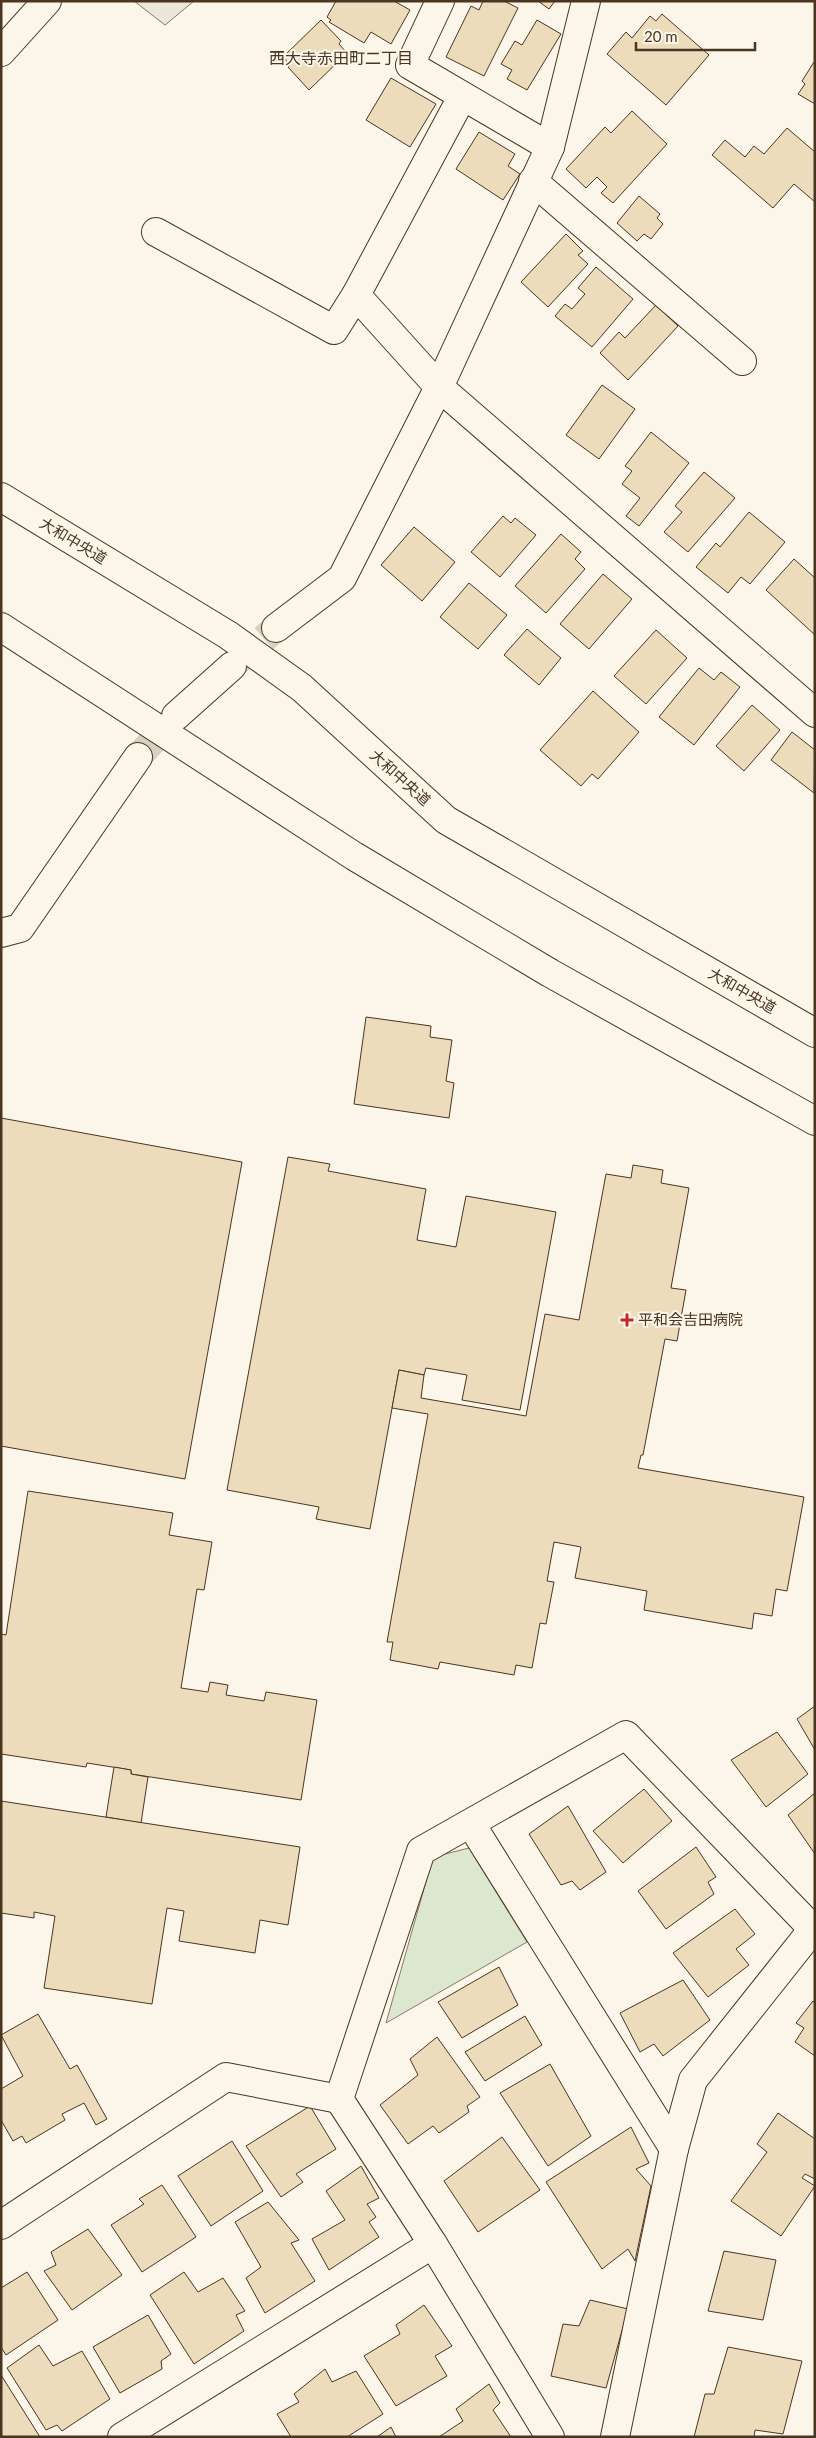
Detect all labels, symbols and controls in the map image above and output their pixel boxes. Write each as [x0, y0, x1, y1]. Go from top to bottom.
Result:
scale bar [636, 20, 755, 52]
text: 20 m [644, 27, 678, 45]
district label: 西大寺赤田町二丁目 [269, 48, 413, 67]
street label: 大和中央道 [37, 513, 110, 567]
street label: 大和中央道 [367, 745, 435, 809]
street label: 大和中央道 [706, 964, 779, 1017]
place label: 平和会吉田病院 [638, 1310, 743, 1328]
marker: 平和会吉田病院 [620, 1313, 634, 1327]

